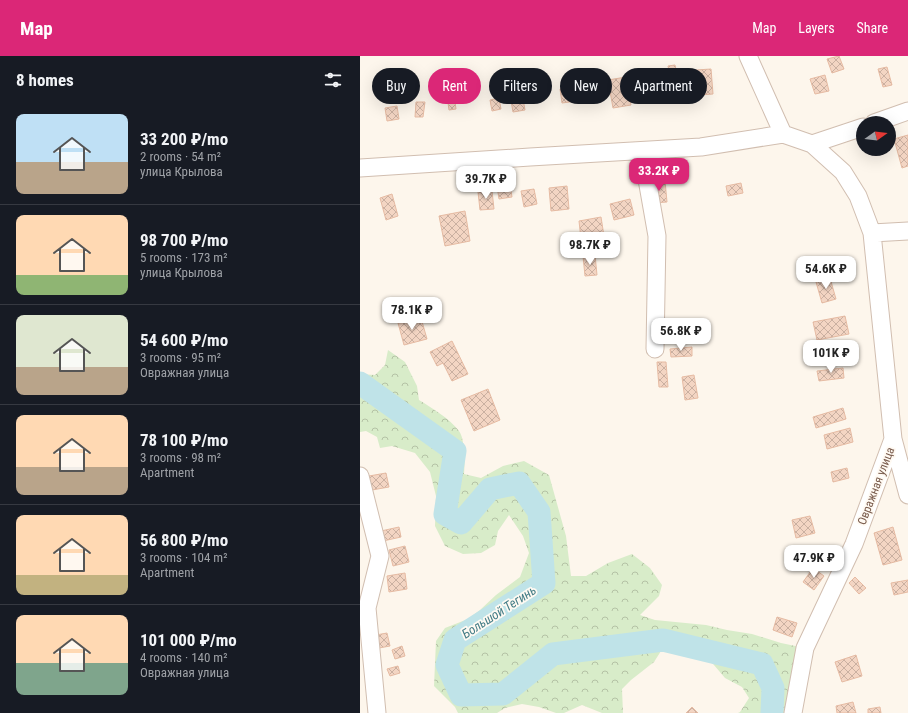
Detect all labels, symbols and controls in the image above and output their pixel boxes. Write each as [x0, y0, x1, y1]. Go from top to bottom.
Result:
text: Map [20, 17, 53, 40]
text: Map [752, 20, 776, 36]
text: Layers [798, 20, 835, 36]
text: Share [857, 20, 888, 36]
chip: Buy [372, 68, 420, 104]
chip: Rent [428, 68, 481, 104]
chip: Filters [489, 68, 552, 104]
chip: New [560, 68, 612, 104]
chip: Apartment [620, 68, 707, 104]
icon: filters [322, 69, 344, 91]
text: 8 homes [16, 70, 74, 90]
north arrow [856, 116, 896, 156]
map controls [856, 116, 896, 156]
text: 33 200 ₽/mo [140, 129, 228, 149]
icon: home [48, 130, 96, 178]
text: 2 rooms · 54 m² [140, 149, 221, 164]
pin: 33.2K ₽ [622, 158, 696, 192]
text: 33.2K ₽ [638, 163, 680, 178]
text: улица Крылова [140, 164, 223, 179]
pin: 39.7K ₽ [449, 166, 523, 200]
text: 39.7K ₽ [465, 171, 507, 186]
text: 98 700 ₽/mo [140, 230, 228, 250]
icon: home [48, 231, 96, 279]
pin: 98.7K ₽ [553, 232, 627, 266]
text: 98.7K ₽ [569, 237, 611, 252]
text: 5 rooms · 173 m² [140, 250, 227, 265]
pin: 54.6K ₽ [789, 256, 863, 290]
text: 54.6K ₽ [805, 261, 847, 276]
text: улица Крылова [140, 265, 223, 280]
pin: 78.1K ₽ [375, 297, 449, 331]
text: 78.1K ₽ [391, 302, 433, 317]
pin: 56.8K ₽ [644, 318, 718, 352]
text: 56.8K ₽ [660, 323, 702, 338]
text: 54 600 ₽/mo [140, 330, 228, 350]
icon: home [48, 331, 96, 379]
pin: 101K ₽ [798, 340, 864, 374]
text: 101K ₽ [812, 345, 850, 360]
text: 3 rooms · 95 m² [140, 350, 221, 365]
text: Овражная улица [140, 365, 229, 380]
text: 78 100 ₽/mo [140, 430, 228, 450]
icon: home [48, 431, 96, 479]
street label: Овражная улица [855, 445, 897, 527]
text: 3 rooms · 98 m² [140, 450, 221, 465]
text: Apartment [140, 465, 194, 480]
text: 56 800 ₽/mo [140, 530, 228, 550]
icon: home [48, 531, 96, 579]
pin: 47.9K ₽ [777, 545, 851, 579]
text: 3 rooms · 104 m² [140, 550, 227, 565]
text: 47.9K ₽ [793, 550, 835, 565]
text: Apartment [140, 565, 194, 580]
water label: Большой Тегинь [459, 582, 539, 642]
text: 101 000 ₽/mo [140, 630, 237, 650]
icon: home [48, 631, 96, 679]
text: 4 rooms · 140 m² [140, 650, 227, 665]
text: Овражная улица [140, 665, 229, 680]

